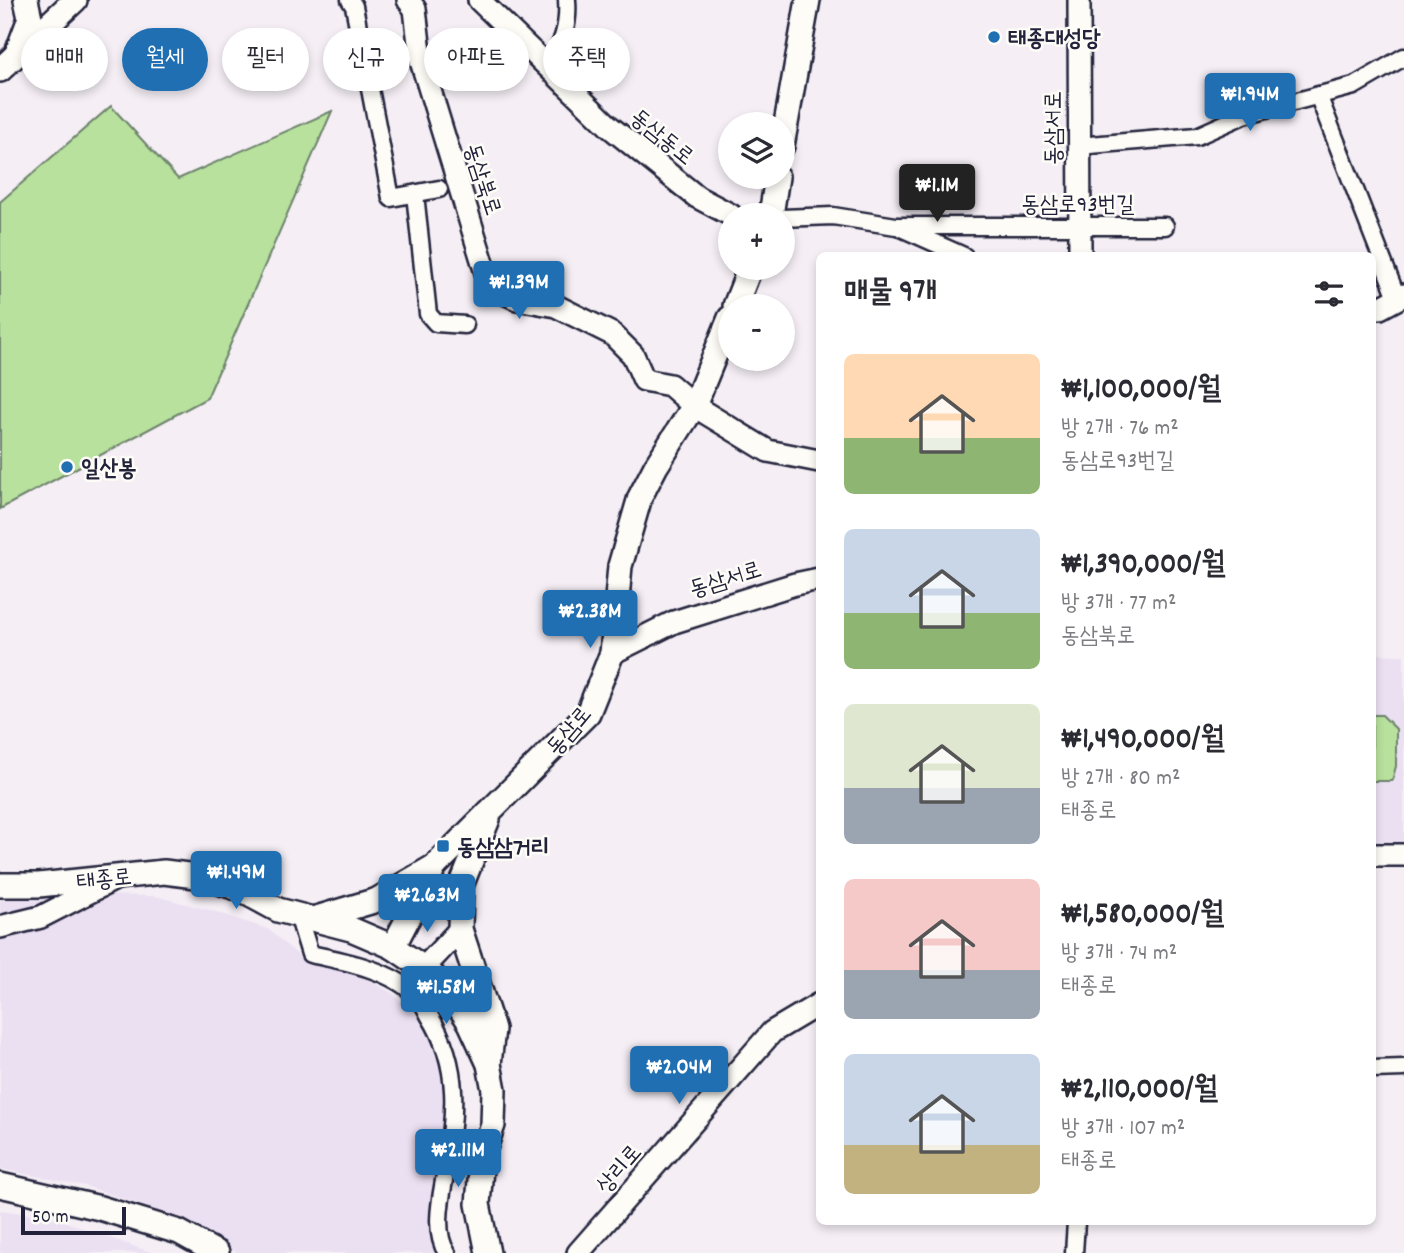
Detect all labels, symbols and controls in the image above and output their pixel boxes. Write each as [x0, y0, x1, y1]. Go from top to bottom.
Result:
place label: 태종대성당 [1008, 24, 1101, 57]
chip: 매매 [21, 28, 108, 91]
chip: 월세 [122, 28, 208, 91]
chip: 필터 [222, 28, 309, 91]
chip: 신규 [323, 28, 410, 91]
chip: 아파트 [424, 28, 529, 91]
chip: 주택 [543, 28, 630, 91]
marker: 태종대성당 [986, 29, 1002, 45]
pin: ₩1.94M [1193, 74, 1307, 133]
text: ₩1.94M [1221, 79, 1279, 112]
street label: 동삼서로 [1039, 91, 1072, 165]
street label: 동삼동로 [622, 103, 700, 175]
map controls [718, 112, 795, 371]
button: layers [718, 112, 795, 189]
street label: 동삼북로 [454, 140, 508, 220]
pin: ₩1.1M [888, 164, 986, 224]
text: ₩1.1M [915, 170, 959, 203]
street label: 동삼로93번길 [1021, 190, 1135, 223]
button: + [718, 203, 795, 280]
pin: ₩1.39M [462, 262, 576, 321]
text: ₩1.39M [489, 267, 549, 300]
text: 매물 9개 [844, 273, 937, 316]
icon: filters [1310, 275, 1348, 313]
button: − [718, 294, 795, 371]
text: ₩1,100,000/월 [1061, 370, 1221, 413]
icon: home [900, 382, 984, 466]
text: 방 2개 · 76 m² [1061, 413, 1179, 446]
text: 동삼로93번길 [1061, 446, 1174, 479]
place label: 일산봉 [81, 454, 137, 487]
marker: 일산봉 [59, 459, 75, 475]
text: ₩1,390,000/월 [1061, 545, 1225, 588]
street label: 동삼서로 [686, 555, 766, 608]
icon: home [900, 557, 984, 641]
text: 방 3개 · 77 m² [1061, 588, 1176, 621]
pin: ₩2.38M [533, 590, 647, 650]
text: ₩2.38M [558, 596, 622, 629]
text: 동삼북로 [1061, 621, 1135, 654]
street label: 동삼로 [540, 700, 601, 764]
text: ₩1,490,000/월 [1061, 720, 1225, 763]
icon: home [900, 732, 984, 816]
text: 방 2개 · 80 m² [1061, 763, 1180, 796]
text: 태종로 [1061, 796, 1117, 829]
place label: 동삼삼거리 [457, 833, 550, 866]
marker: 동삼삼거리 [435, 838, 451, 854]
pin: ₩1.49M [179, 852, 293, 911]
text: ₩1.49M [207, 857, 265, 890]
street label: 태종로 [75, 862, 134, 901]
pin: ₩2.63M [370, 874, 484, 934]
text: ₩2.63M [394, 880, 460, 913]
text: ₩1,580,000/월 [1061, 895, 1224, 938]
icon: home [900, 907, 984, 991]
text: 방 3개 · 74 m² [1061, 938, 1177, 971]
pin: ₩1.58M [389, 967, 503, 1026]
text: 태종로 [1061, 971, 1117, 1004]
text: ₩1.58M [417, 972, 475, 1005]
pin: ₩2.04M [622, 1046, 736, 1106]
text: ₩2.04M [646, 1052, 712, 1085]
text: ₩2,110,000/월 [1061, 1070, 1218, 1113]
icon: home [900, 1082, 984, 1166]
text: 방 3개 · 107 m² [1061, 1113, 1185, 1146]
pin: ₩2.11M [401, 1130, 515, 1189]
text: ₩2.11M [431, 1135, 485, 1168]
street label: 상리로 [590, 1139, 651, 1202]
text: 태종로 [1061, 1146, 1117, 1179]
scale bar [21, 1204, 126, 1236]
text: 50 m [32, 1205, 69, 1232]

